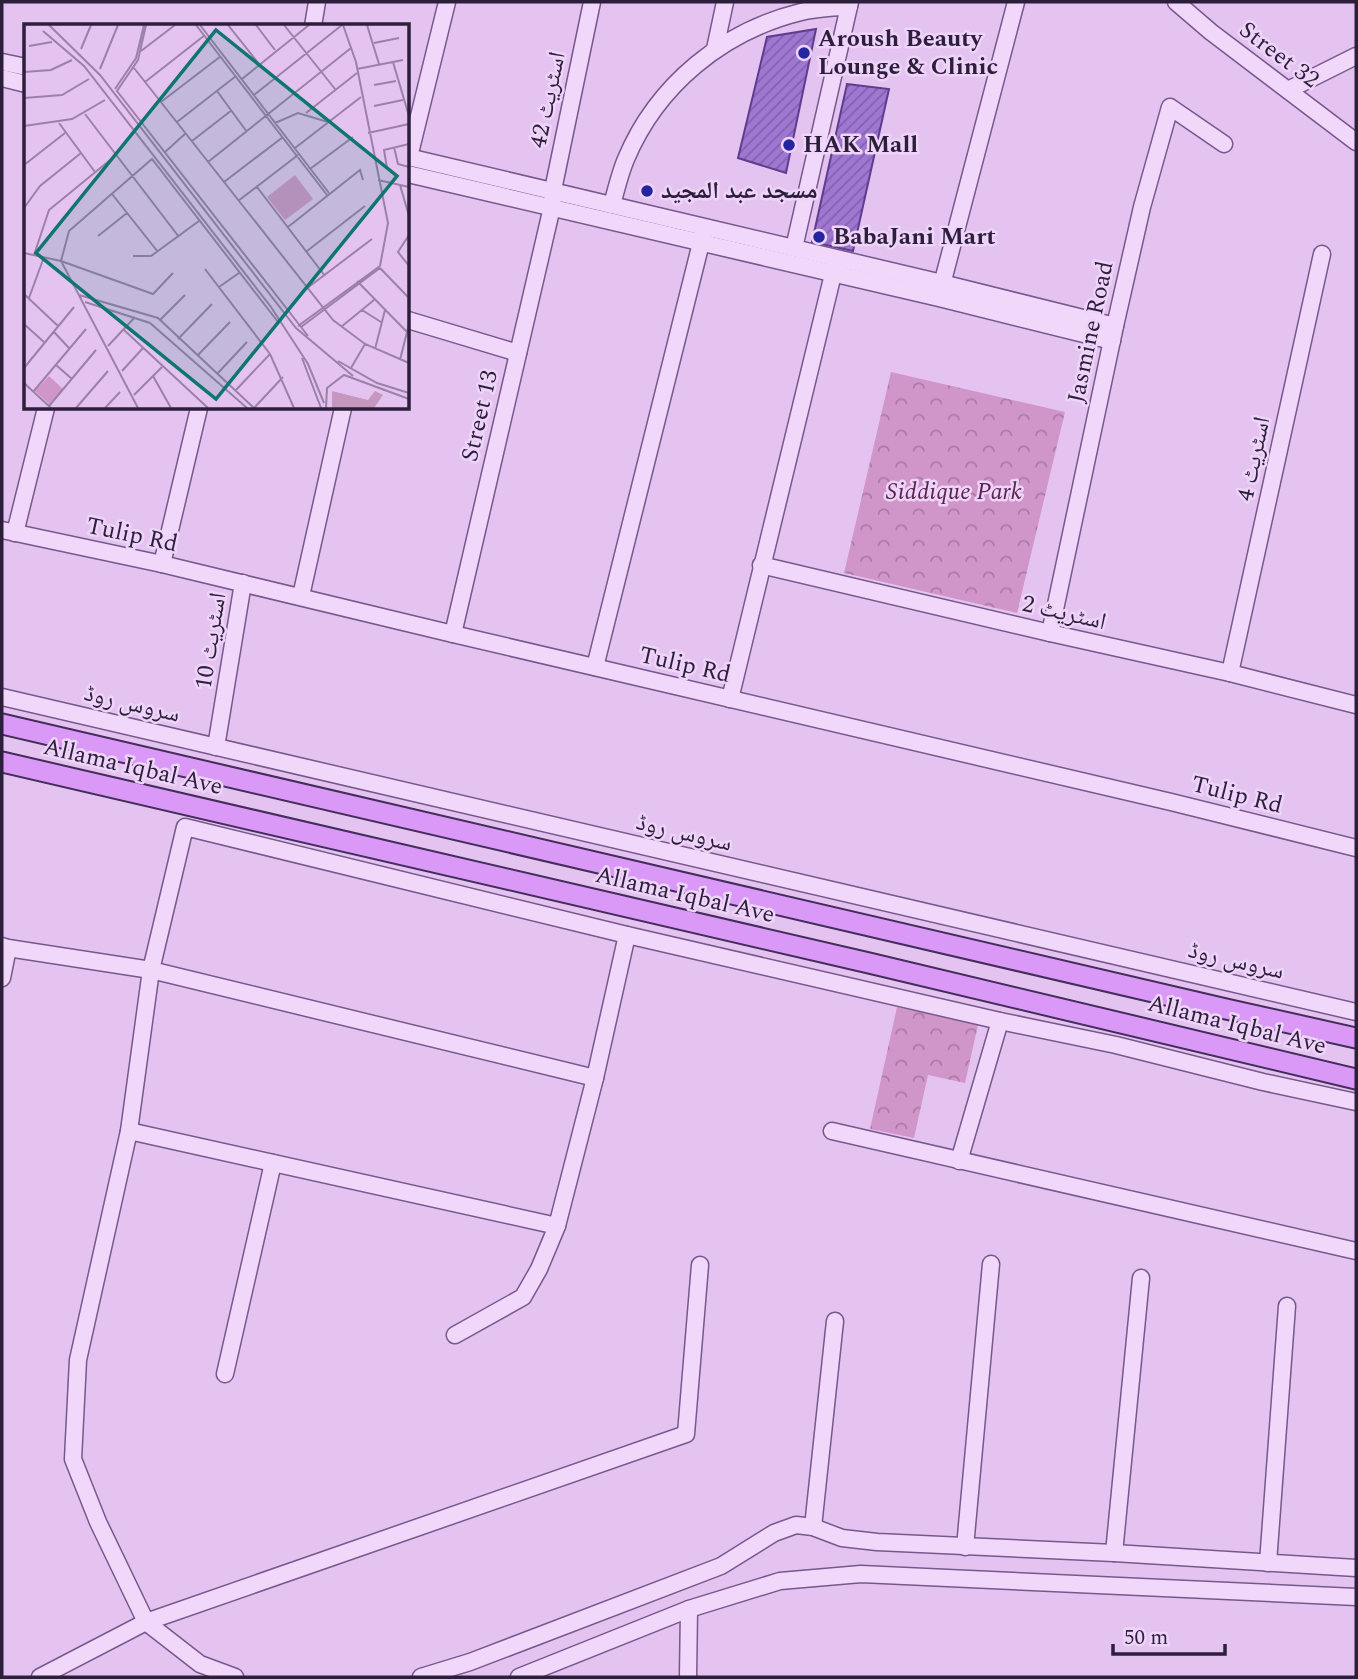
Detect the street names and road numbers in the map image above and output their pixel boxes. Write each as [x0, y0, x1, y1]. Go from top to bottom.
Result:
street label: Street 32 [1231, 13, 1327, 97]
street label: اسٹریٹ 42 [520, 48, 576, 152]
street label: Jasmine Road [1058, 258, 1124, 406]
street label: Street 13 [452, 367, 508, 465]
street label: اسٹریٹ 4 [1227, 413, 1281, 505]
street label: Tulip Rd [83, 508, 181, 562]
street label: اسٹریٹ 2 [1018, 586, 1110, 640]
street label: اسٹریٹ 10 [186, 590, 236, 692]
street label: Tulip Rd [636, 637, 734, 693]
street label: سروس روڈ [80, 675, 184, 733]
street label: Allama Iqbal Ave [40, 729, 226, 805]
street label: Tulip Rd [1188, 766, 1286, 824]
street label: سروس روڈ [632, 804, 736, 862]
street label: Allama Iqbal Ave [592, 857, 778, 933]
street label: سروس روڈ [1184, 932, 1288, 990]
street label: Allama Iqbal Ave [1144, 985, 1330, 1065]

